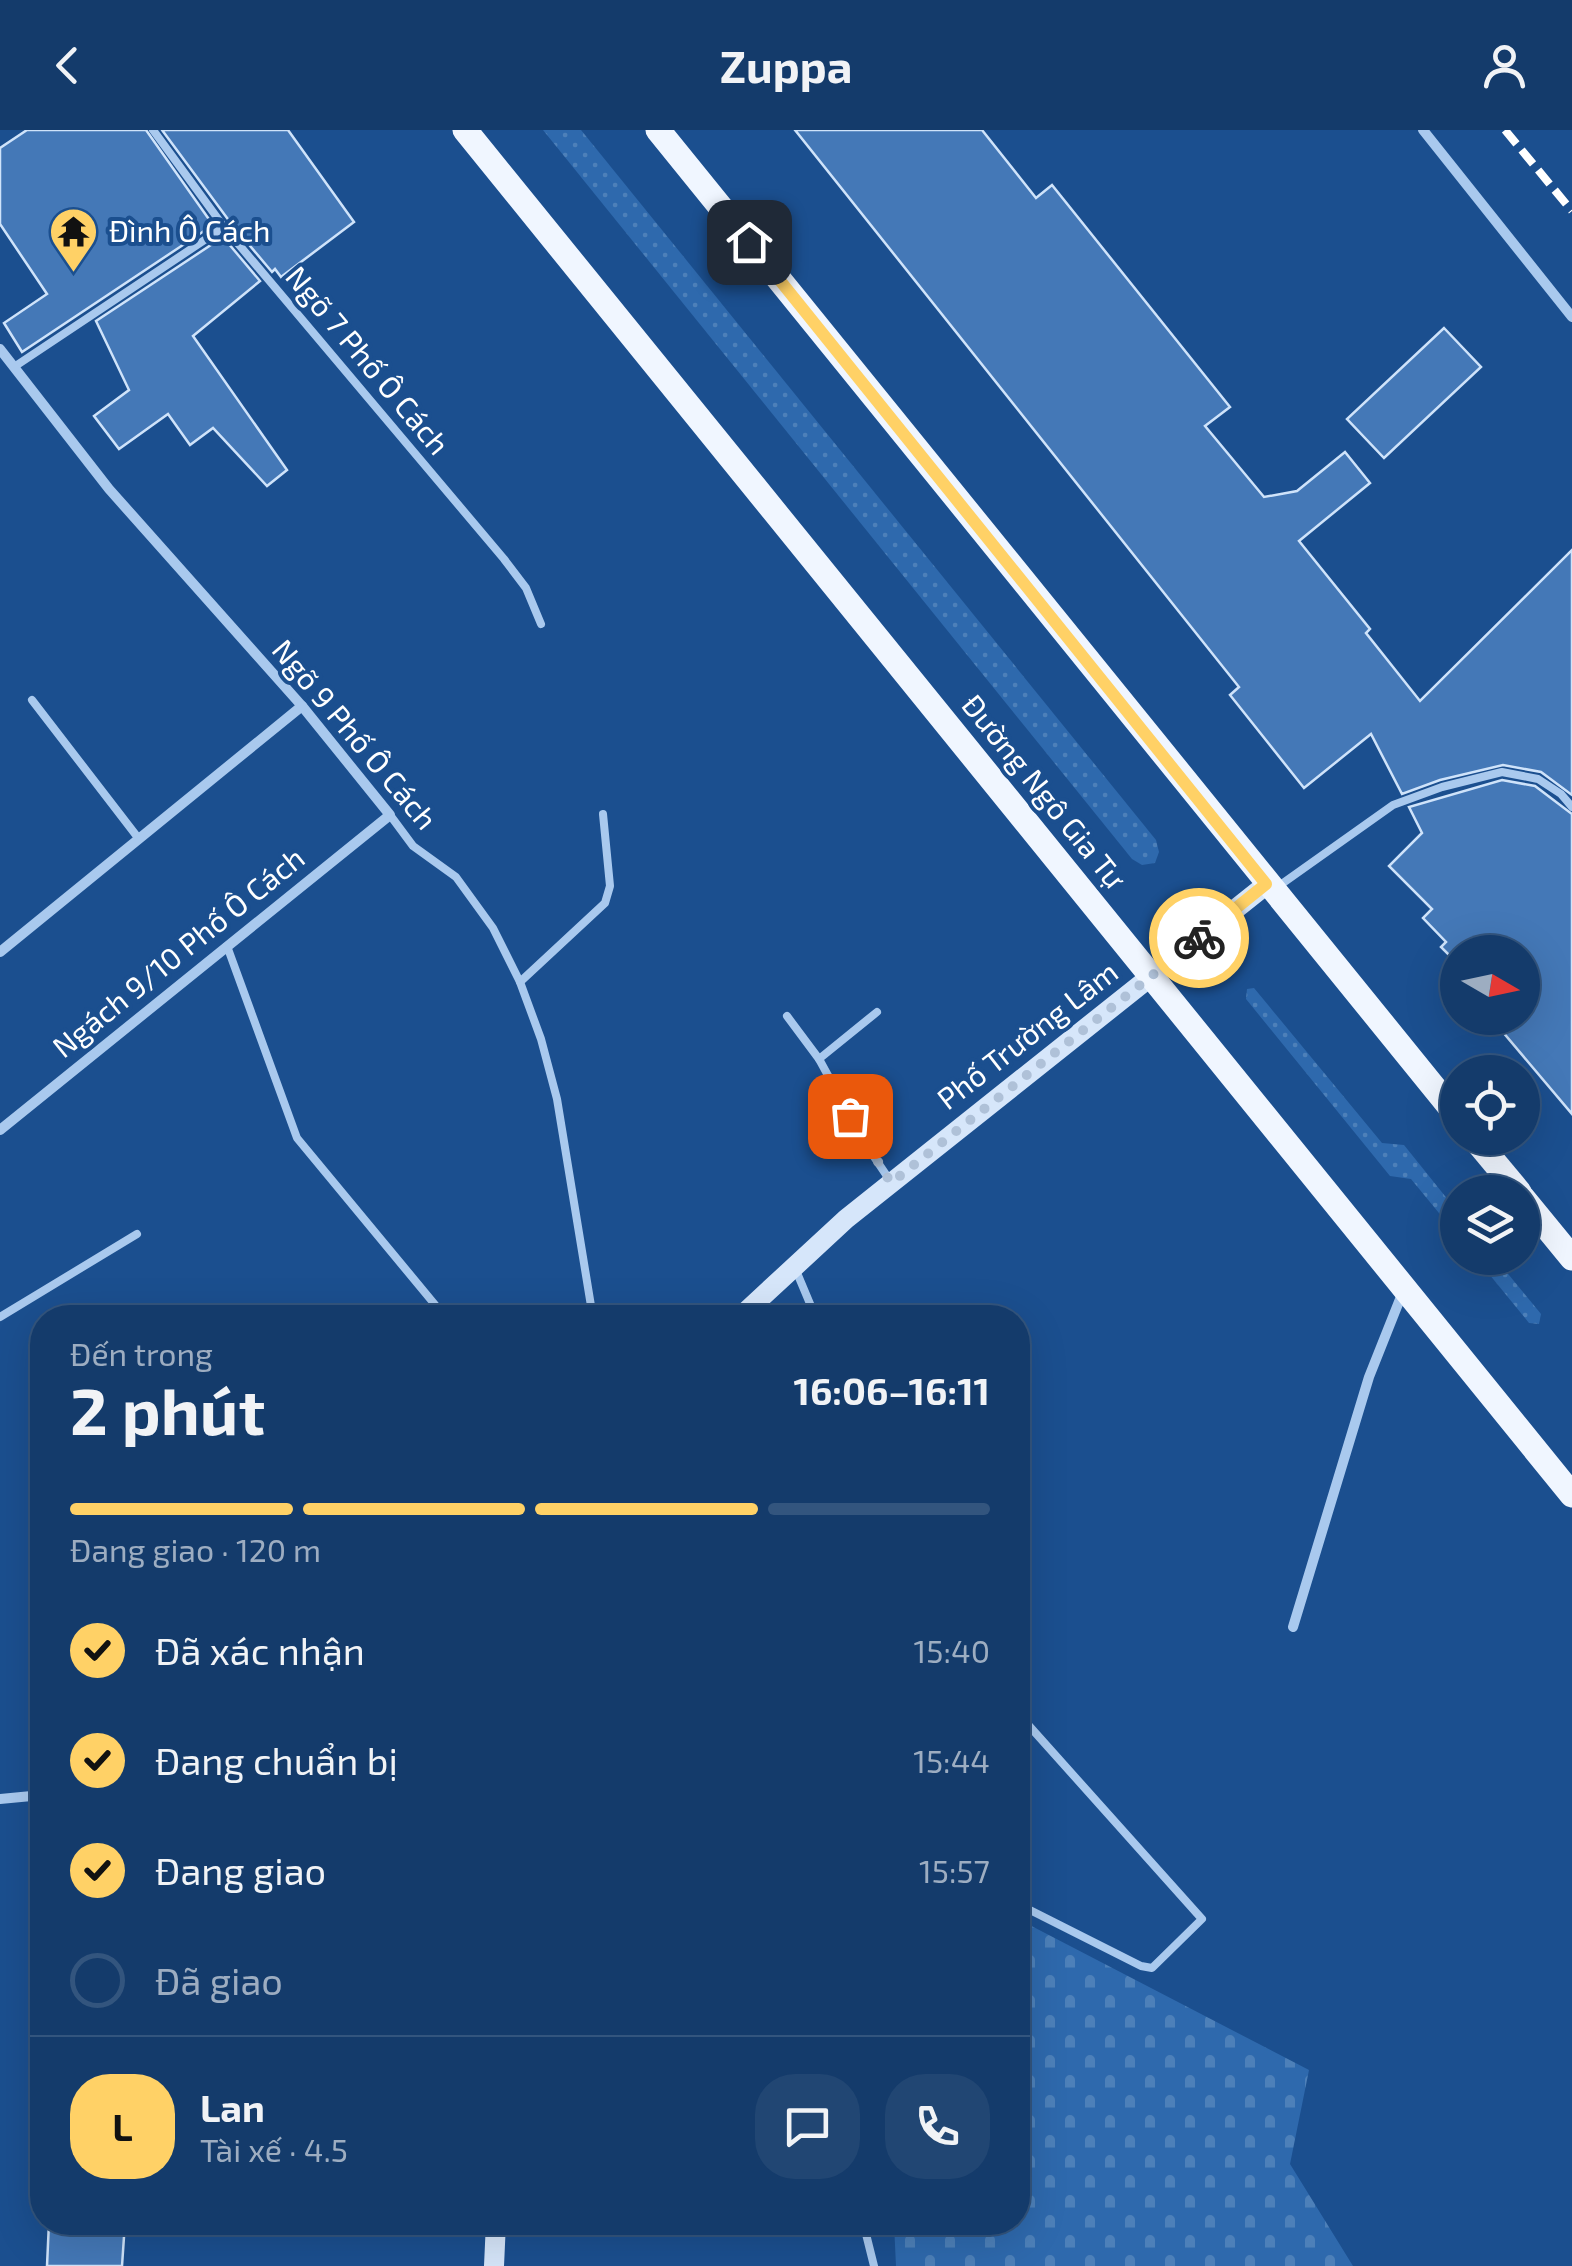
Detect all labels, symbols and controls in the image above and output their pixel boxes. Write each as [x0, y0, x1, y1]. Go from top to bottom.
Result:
icon: back [40, 38, 95, 93]
text: Zuppa [720, 38, 852, 92]
icon: person [1477, 38, 1532, 93]
pin [707, 200, 792, 285]
temple icon: Đình Ô Cách [48, 206, 100, 274]
place label: Đình Ô Cách [109, 212, 271, 248]
icon: home [722, 215, 777, 270]
street label: Ngõ 7 Phố Ô Cách [279, 258, 458, 461]
street label: Ngõ 9 Phố Ô Cách [266, 632, 445, 836]
street label: Đường Ngô Gia Tự [955, 687, 1134, 896]
street label: Ngách 9/10 Phố Ô Cách [45, 839, 311, 1064]
courier [1149, 888, 1249, 988]
icon: bike [1172, 911, 1227, 966]
north arrow [1440, 935, 1540, 1035]
map controls [1440, 935, 1540, 1275]
street label: Phố Trường Lâm [929, 953, 1124, 1116]
button: locate [1440, 1055, 1540, 1155]
pin [808, 1074, 893, 1159]
icon: bag [823, 1089, 878, 1144]
button: layers [1440, 1175, 1540, 1275]
text: Đến trong [70, 1334, 213, 1372]
text: 16:06–16:11 [794, 1367, 990, 1413]
text: 2 phút [70, 1370, 265, 1448]
text: Đang giao · 120 m [70, 1530, 321, 1568]
icon: check [70, 1623, 125, 1678]
text: Đã xác nhận [155, 1627, 365, 1673]
text: 15:40 [914, 1631, 990, 1669]
icon: check [70, 1733, 125, 1788]
text: Đang chuẩn bị [155, 1737, 398, 1783]
text: 15:44 [913, 1741, 990, 1779]
icon: check [70, 1843, 125, 1898]
text: Đang giao [155, 1847, 326, 1893]
text: 15:57 [919, 1851, 990, 1889]
text: Đã giao [155, 1957, 283, 2003]
button: chat [755, 2074, 860, 2179]
button: phone [885, 2074, 990, 2179]
text: Lan [200, 2084, 265, 2130]
text: L [112, 2103, 133, 2149]
text: Tài xế · 4.5 [200, 2130, 348, 2168]

